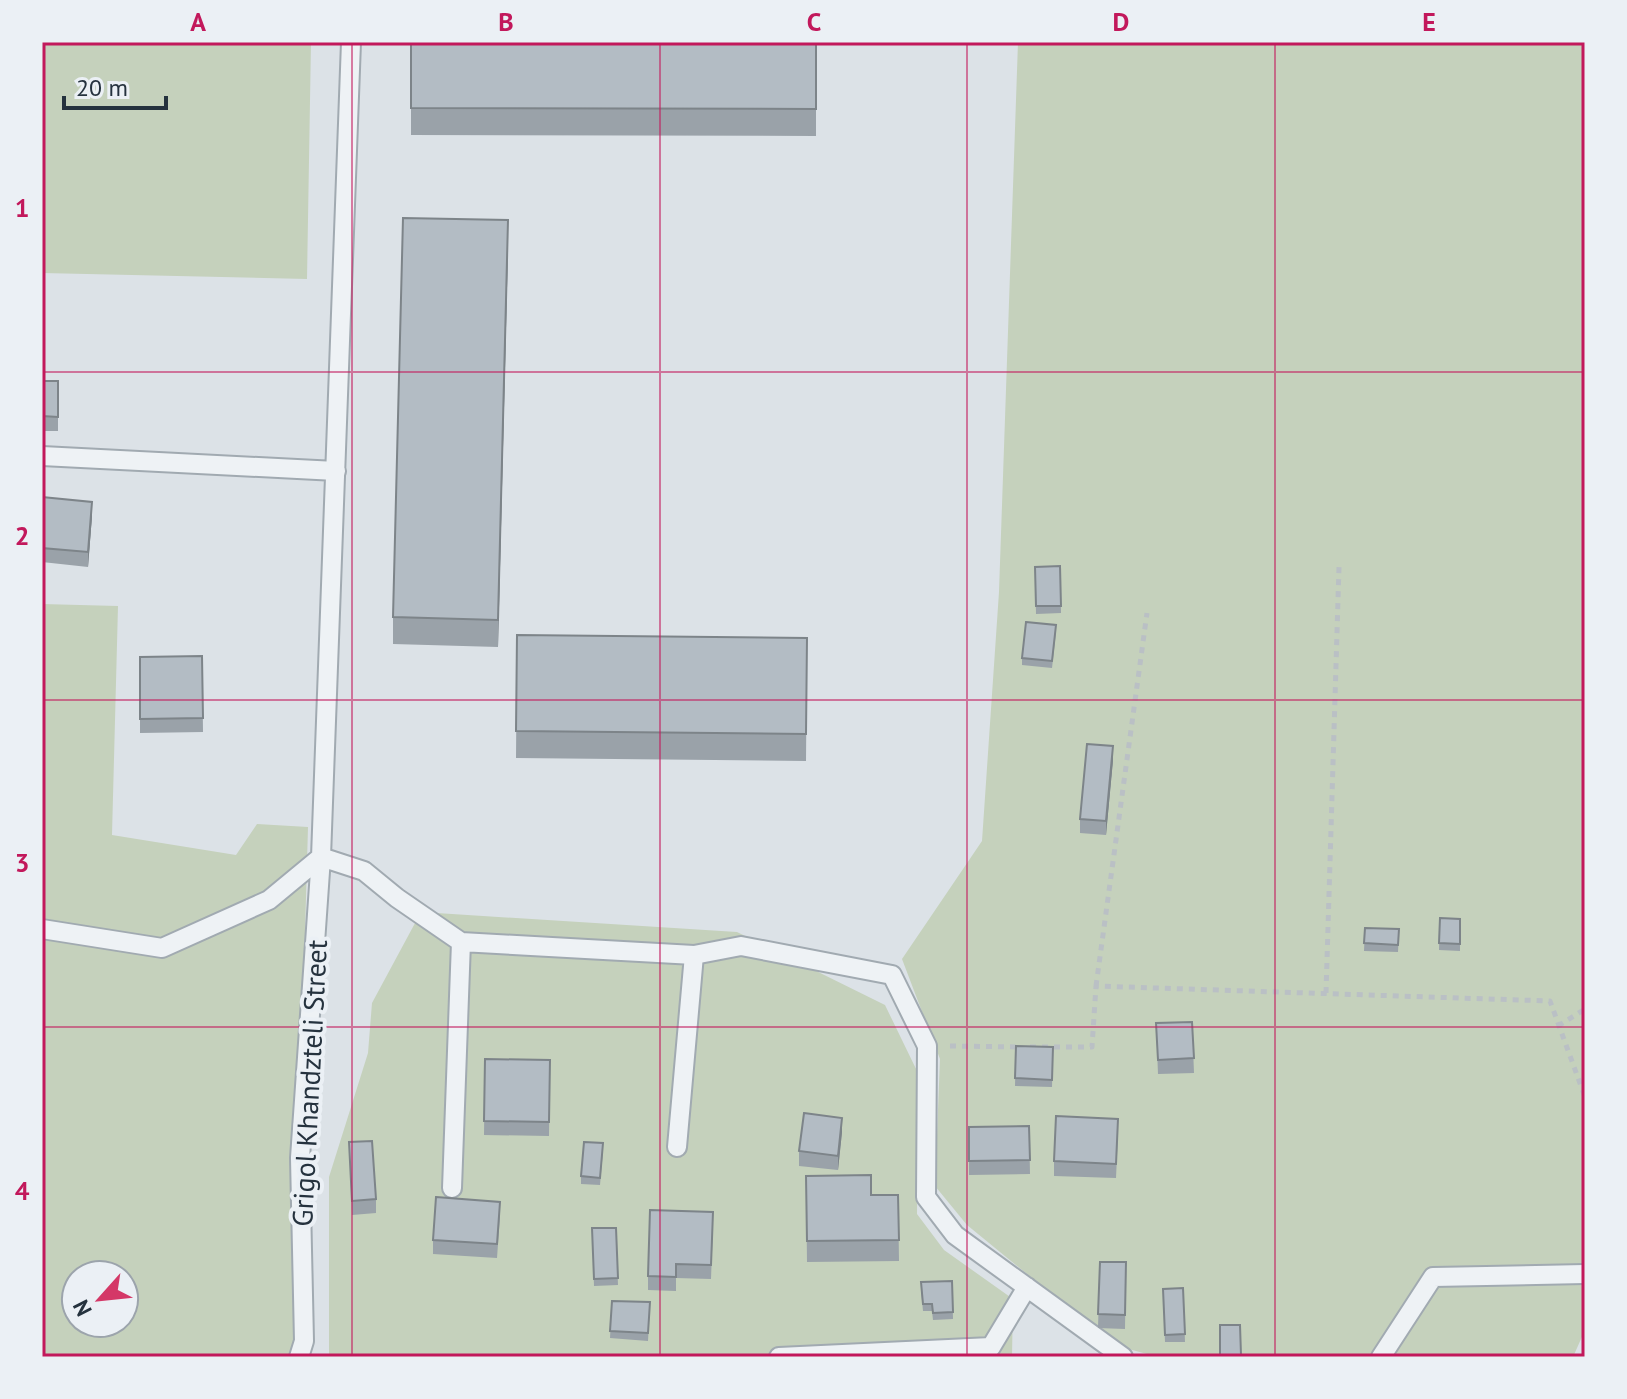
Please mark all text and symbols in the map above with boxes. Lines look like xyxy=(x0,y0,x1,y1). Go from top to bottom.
text: A xyxy=(190,5,206,38)
text: B xyxy=(498,5,514,38)
text: C xyxy=(807,5,821,38)
text: D xyxy=(1113,5,1129,38)
text: E xyxy=(1422,5,1436,38)
scale bar xyxy=(64,60,166,110)
text: 20 m xyxy=(76,72,128,103)
text: 1 xyxy=(15,191,29,224)
text: 2 xyxy=(15,519,29,552)
text: 3 xyxy=(15,846,29,879)
street label: Grigol Khandzteli Street xyxy=(283,938,335,1227)
text: 4 xyxy=(15,1174,30,1207)
north arrow xyxy=(60,1259,140,1339)
text: N xyxy=(66,1295,98,1321)

